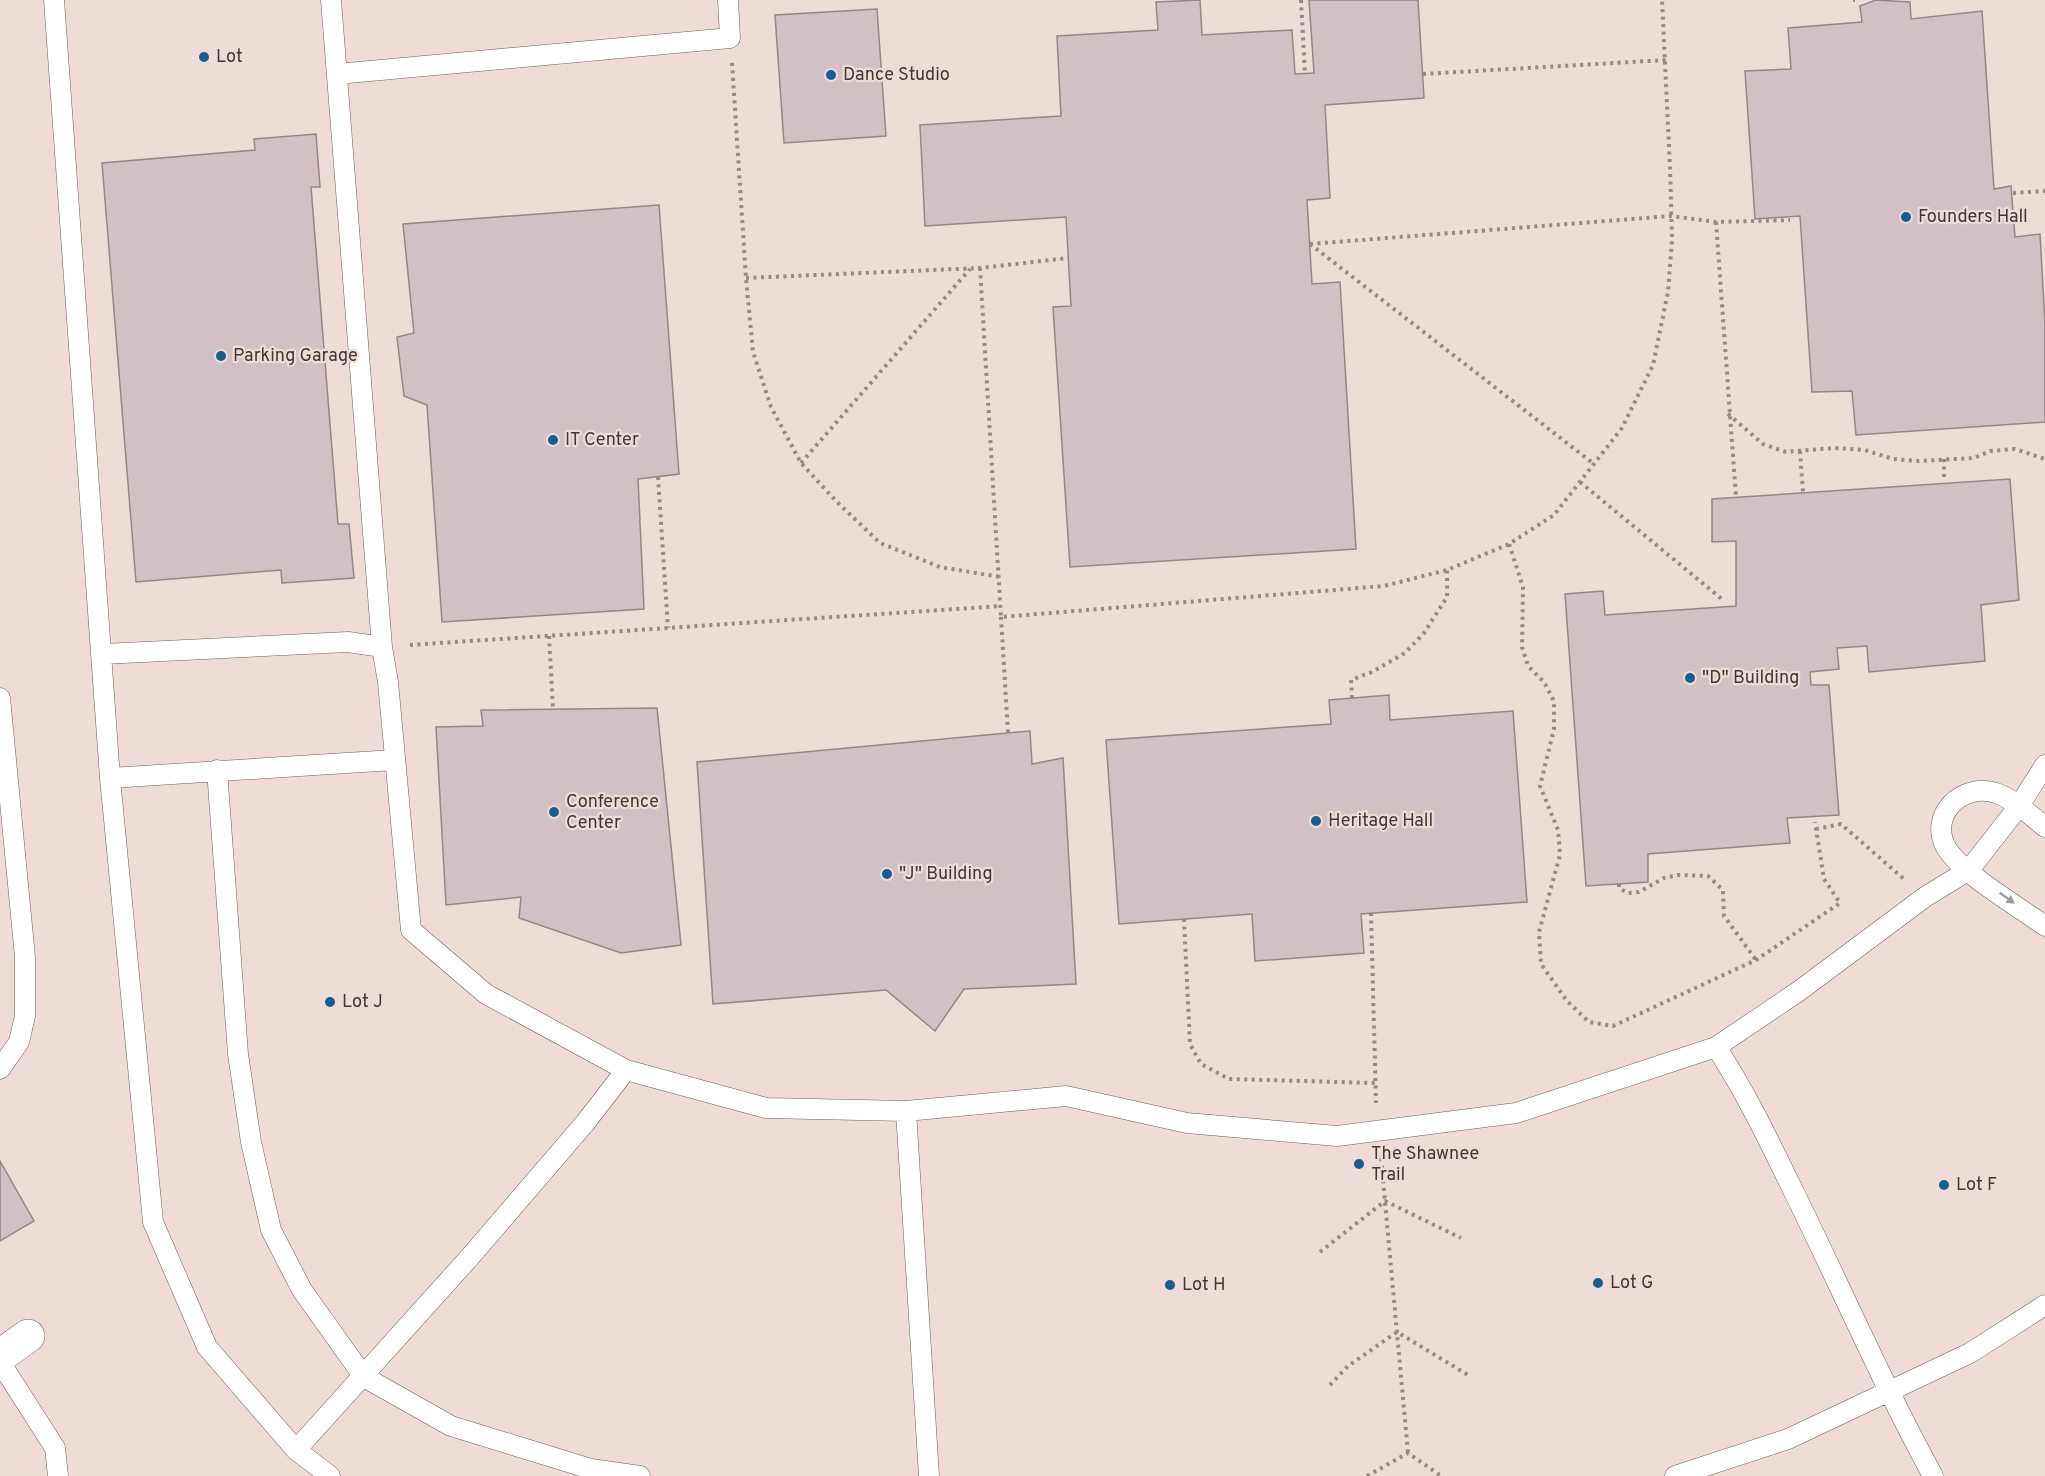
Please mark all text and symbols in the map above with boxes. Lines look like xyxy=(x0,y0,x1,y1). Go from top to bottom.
place label: Lot xyxy=(216,46,243,69)
marker: Lot xyxy=(197,50,211,64)
place label: Dance Studio xyxy=(843,64,950,87)
marker: Dance Studio xyxy=(824,68,838,82)
place label: Founders Hall xyxy=(1918,206,2028,229)
marker: Founders Hall xyxy=(1899,210,1913,224)
place label: Parking Garage xyxy=(233,345,358,368)
marker: Parking Garage xyxy=(214,349,228,363)
place label: IT Center xyxy=(565,429,639,452)
marker: IT Center xyxy=(546,433,560,447)
place label: "D" Building xyxy=(1702,667,1799,690)
marker: "D" Building xyxy=(1683,671,1697,685)
place label: Conference Center xyxy=(566,791,659,835)
marker: Conference Center xyxy=(547,805,561,819)
place label: Heritage Hall xyxy=(1328,810,1433,833)
marker: Heritage Hall xyxy=(1309,814,1323,828)
place label: "J" Building xyxy=(899,863,993,886)
marker: "J" Building xyxy=(880,867,894,881)
one-way arrow xyxy=(1999,892,2014,904)
place label: Lot J xyxy=(342,991,383,1014)
marker: Lot J xyxy=(323,995,337,1009)
place label: The Shawnee Trail xyxy=(1371,1143,1479,1187)
marker: The Shawnee Trail xyxy=(1352,1157,1366,1171)
place label: Lot F xyxy=(1956,1174,1997,1197)
marker: Lot F xyxy=(1937,1178,1951,1192)
place label: Lot G xyxy=(1610,1272,1653,1295)
place label: Lot H xyxy=(1182,1274,1226,1297)
marker: Lot G xyxy=(1591,1276,1605,1290)
marker: Lot H xyxy=(1163,1278,1177,1292)

